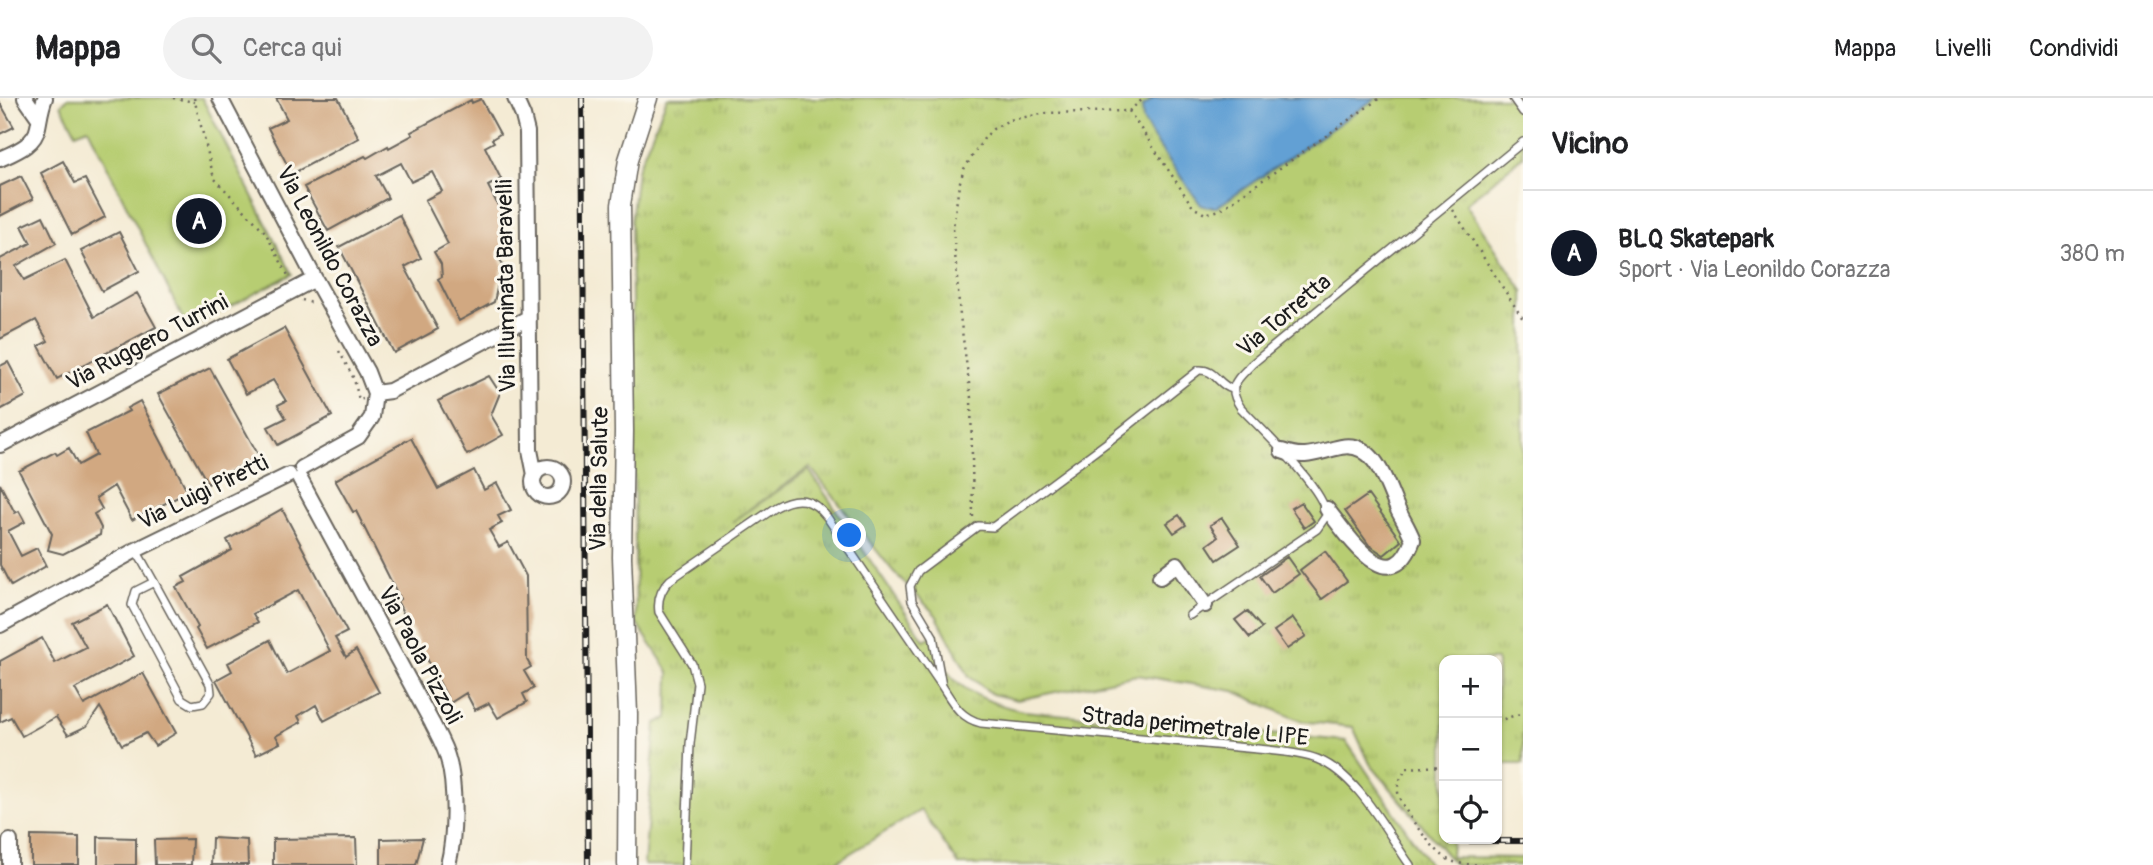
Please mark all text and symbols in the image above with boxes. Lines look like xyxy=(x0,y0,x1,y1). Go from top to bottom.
search box xyxy=(163,17,653,80)
text: Mappa xyxy=(35,28,121,69)
icon: search xyxy=(187,29,225,67)
text: Cerca qui xyxy=(243,32,342,64)
text: Mappa xyxy=(1834,34,1896,63)
text: Livelli xyxy=(1934,34,1991,63)
text: Condividi xyxy=(2029,34,2118,63)
text: Vicino xyxy=(1551,125,1628,162)
street label: Via Leonildo Corazza xyxy=(270,161,390,351)
street label: Via Illuminata Baravelli xyxy=(490,179,522,393)
pin: A xyxy=(176,195,222,247)
text: BLQ Skatepark xyxy=(1618,223,1774,255)
text: A xyxy=(1567,239,1581,268)
text: 380 m xyxy=(2059,239,2125,268)
text: Sport · Via Leonildo Corazza xyxy=(1618,255,1890,284)
street label: Via Torretta xyxy=(1231,267,1337,363)
street label: Via Ruggero Turrini xyxy=(61,287,233,397)
street label: Via della Salute xyxy=(583,406,615,552)
street label: Via Luigi Piretti xyxy=(133,448,273,536)
your location xyxy=(832,518,866,552)
street label: Via Paola Pizzoli xyxy=(371,581,469,729)
map controls xyxy=(1439,655,1502,844)
button: + xyxy=(1439,655,1502,718)
street label: Strada perimetrale LIPE xyxy=(1080,700,1310,752)
button: − xyxy=(1439,718,1502,781)
button: locate xyxy=(1439,781,1502,844)

